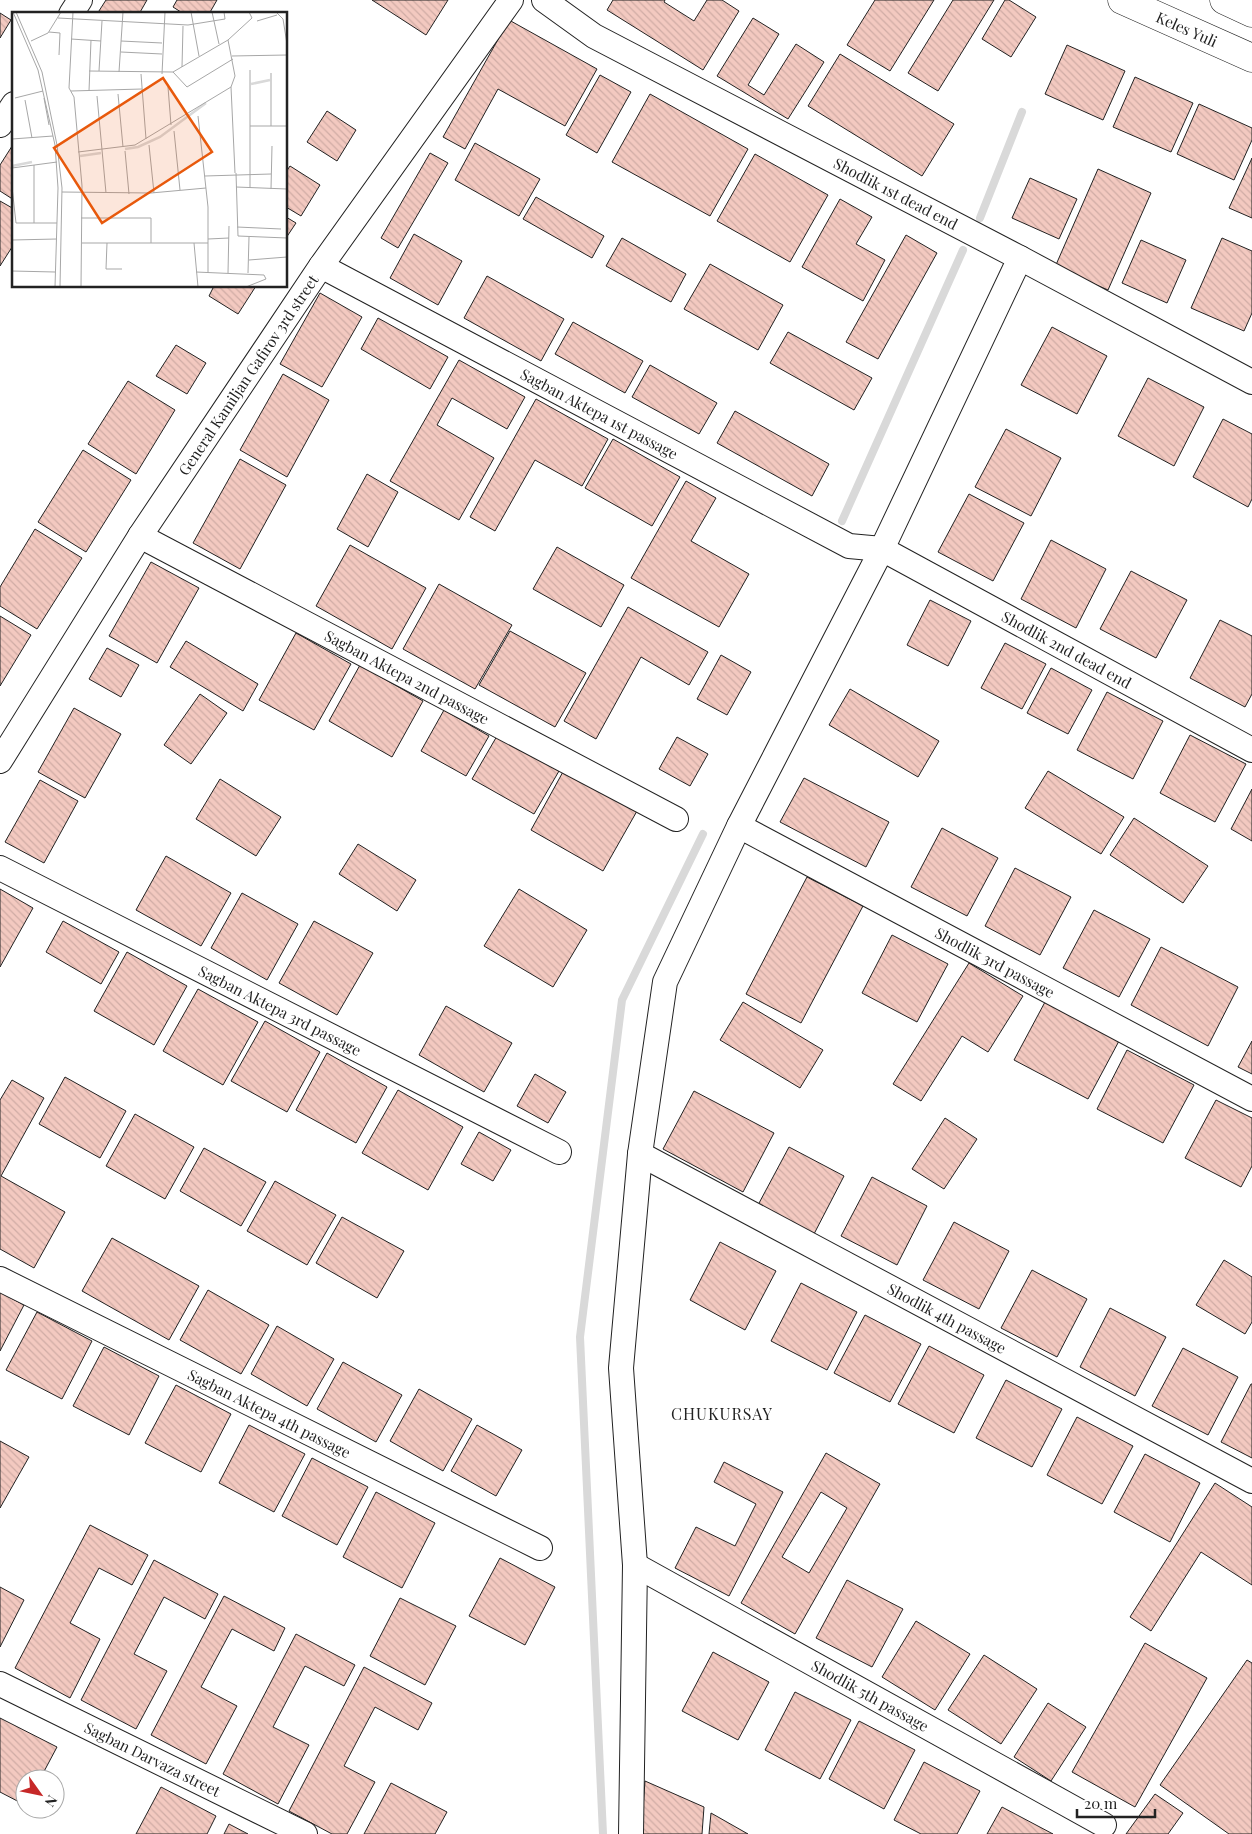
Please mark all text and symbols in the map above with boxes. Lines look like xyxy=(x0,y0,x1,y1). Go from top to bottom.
street label: Keles Yuli xyxy=(1153,7,1221,52)
inset map xyxy=(12,12,288,288)
street label: Shodlik 1st dead end xyxy=(830,153,962,234)
street label: General Kamiljan Gafirov 3rd street xyxy=(174,270,323,479)
street label: Sagban Aktepa 1st passage xyxy=(517,364,682,464)
street label: Shodlik 2nd dead end xyxy=(998,606,1135,693)
street label: Sagban Aktepa 2nd passage xyxy=(321,625,493,729)
street label: Shodlik 3rd passage xyxy=(932,922,1058,1002)
street label: Sagban Aktepa 3rd passage xyxy=(195,961,365,1060)
street label: Shodlik 4th passage xyxy=(884,1278,1010,1358)
street label: Sagban Aktepa 4th passage xyxy=(185,1364,354,1462)
district label: CHUKURSAY xyxy=(671,1403,773,1424)
street label: Shodlik 5th passage xyxy=(808,1655,932,1736)
street label: Sagban Darvaza street xyxy=(81,1717,224,1801)
north arrow xyxy=(15,1769,65,1819)
scale bar xyxy=(1077,1786,1154,1818)
text: N xyxy=(41,1792,62,1811)
text: 20 m xyxy=(1084,1793,1118,1813)

